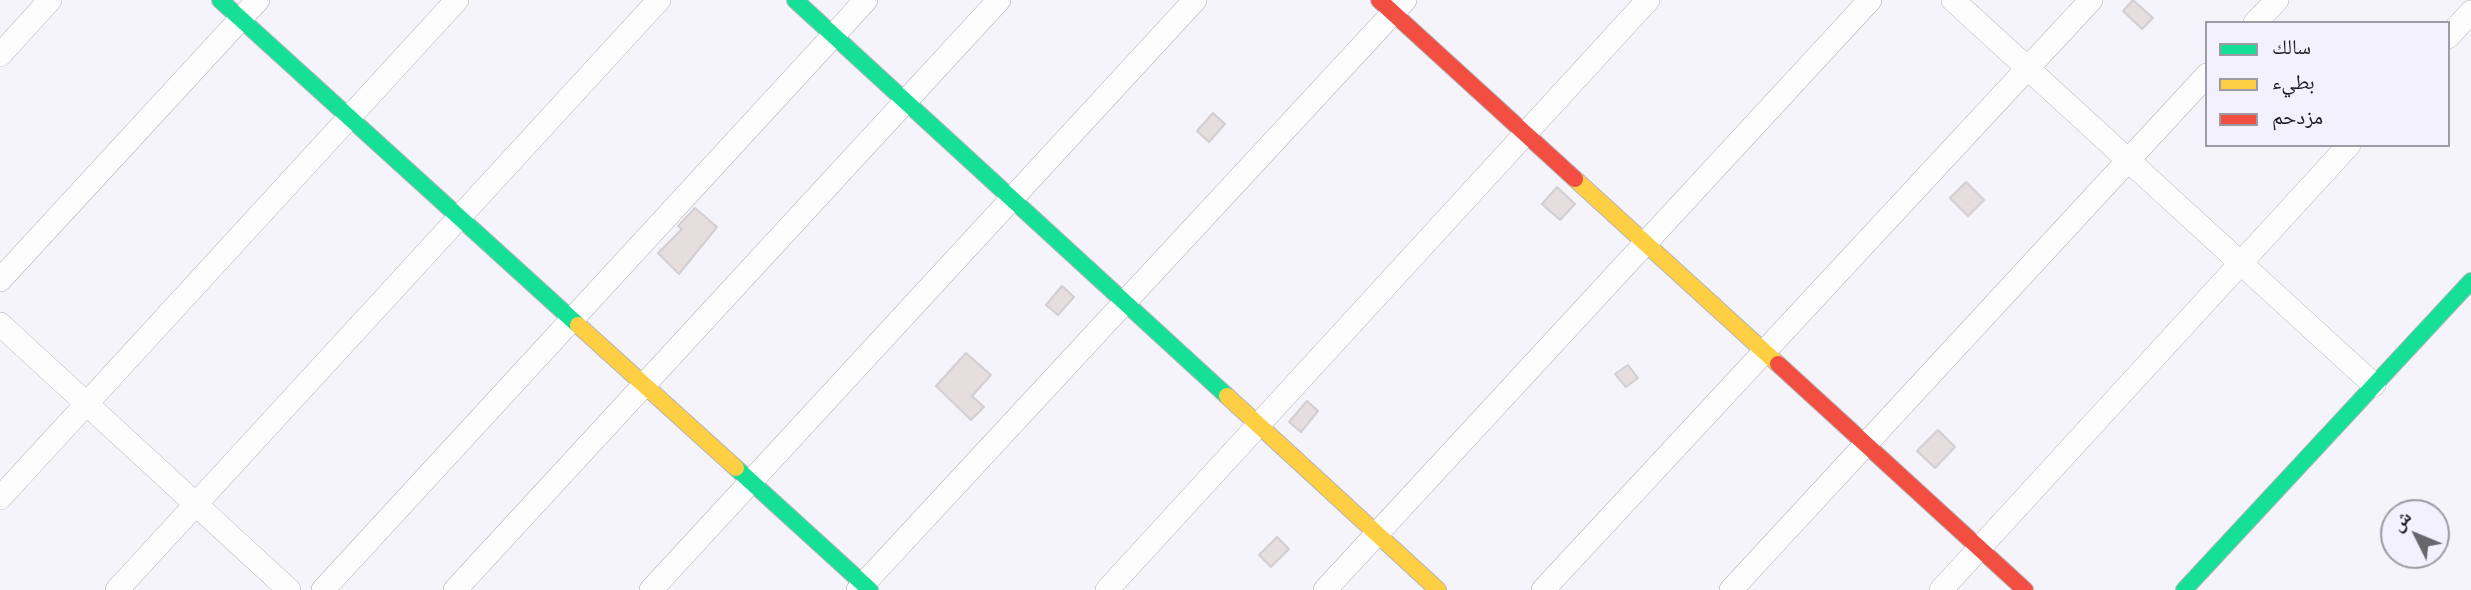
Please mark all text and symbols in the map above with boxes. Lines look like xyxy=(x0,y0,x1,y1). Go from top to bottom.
legend xyxy=(2205,21,2450,147)
text: سالك xyxy=(2272,34,2311,60)
text: بطيء xyxy=(2272,69,2315,95)
text: مزدحم xyxy=(2272,104,2323,130)
north arrow xyxy=(2380,499,2450,569)
text: ش xyxy=(2385,505,2416,536)

